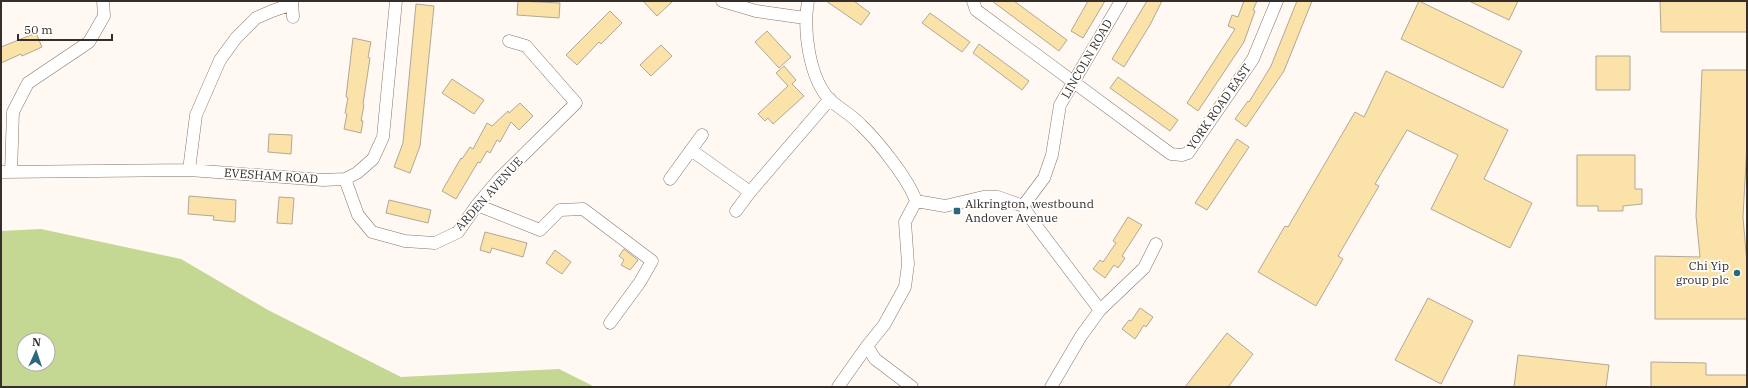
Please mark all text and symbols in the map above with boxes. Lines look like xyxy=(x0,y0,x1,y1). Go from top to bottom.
scale bar xyxy=(18,16,112,42)
street label: LINCOLN ROAD xyxy=(1058,16,1115,101)
text: 50 m xyxy=(24,22,53,37)
street label: YORK ROAD EAST xyxy=(1183,61,1254,153)
street label: ARDEN AVENUE xyxy=(452,154,526,234)
street label: EVESHAM ROAD xyxy=(224,165,319,186)
place label: Alkrington, westbound Andover Avenue xyxy=(965,196,1094,225)
marker: Alkrington, westbound Andover Avenue xyxy=(952,206,962,216)
place label: Chi Yip group plc xyxy=(1676,258,1729,287)
marker: Chi Yip group plc xyxy=(1732,268,1742,278)
north arrow xyxy=(16,332,56,372)
text: N xyxy=(32,335,42,349)

